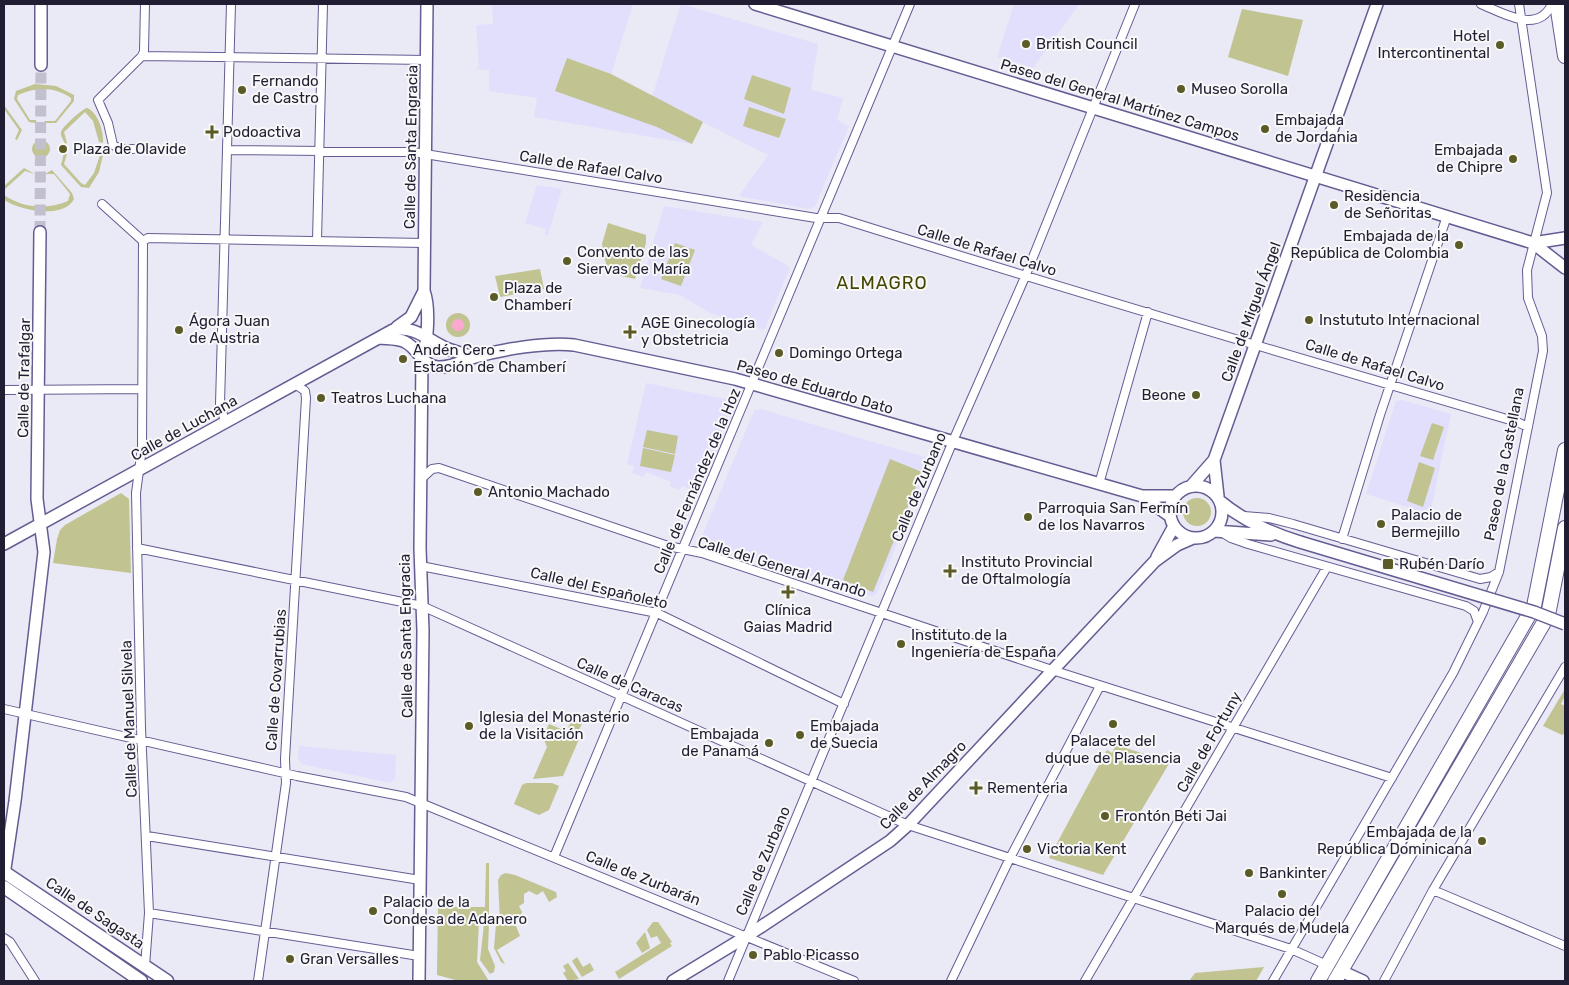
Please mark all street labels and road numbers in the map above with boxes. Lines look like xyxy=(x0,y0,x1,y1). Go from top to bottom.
street label: Paseo del General Martínez Campos xyxy=(998,55,1242,145)
street label: Calle de Santa Engracia xyxy=(401,65,421,229)
street label: Calle de Rafael Calvo xyxy=(518,147,664,187)
street label: Calle de Rafael Calvo xyxy=(915,220,1059,280)
street label: Calle de Miguel Ángel xyxy=(1217,240,1285,384)
street label: Calle de Trafalgar xyxy=(14,318,34,438)
street label: Calle de Rafael Calvo xyxy=(1303,335,1447,395)
street label: Paseo de Eduardo Dato xyxy=(735,356,895,418)
street label: Calle de Fernández de la Hoz xyxy=(650,385,744,577)
street label: Paseo de la Castellana xyxy=(1480,386,1528,542)
street label: Calle de Luchana xyxy=(128,391,240,465)
street label: Calle de Zurbano xyxy=(888,430,950,544)
street label: Calle del General Arrando xyxy=(695,533,869,601)
street label: Calle de Santa Engracia xyxy=(396,554,416,718)
street label: Calle del Españoleto xyxy=(529,563,669,613)
street label: Calle de Covarrubias xyxy=(262,608,290,752)
street label: Calle de Manuel Silvela xyxy=(117,640,141,798)
street label: Calle de Caracas xyxy=(574,653,686,717)
street label: Calle de Fortuny xyxy=(1173,688,1245,796)
street label: Calle de Almagro xyxy=(876,737,970,833)
street label: Calle de Zurbano xyxy=(732,804,794,918)
street label: Calle de Zurbarán xyxy=(583,847,703,909)
street label: Calle de Sagasta xyxy=(42,873,148,953)

